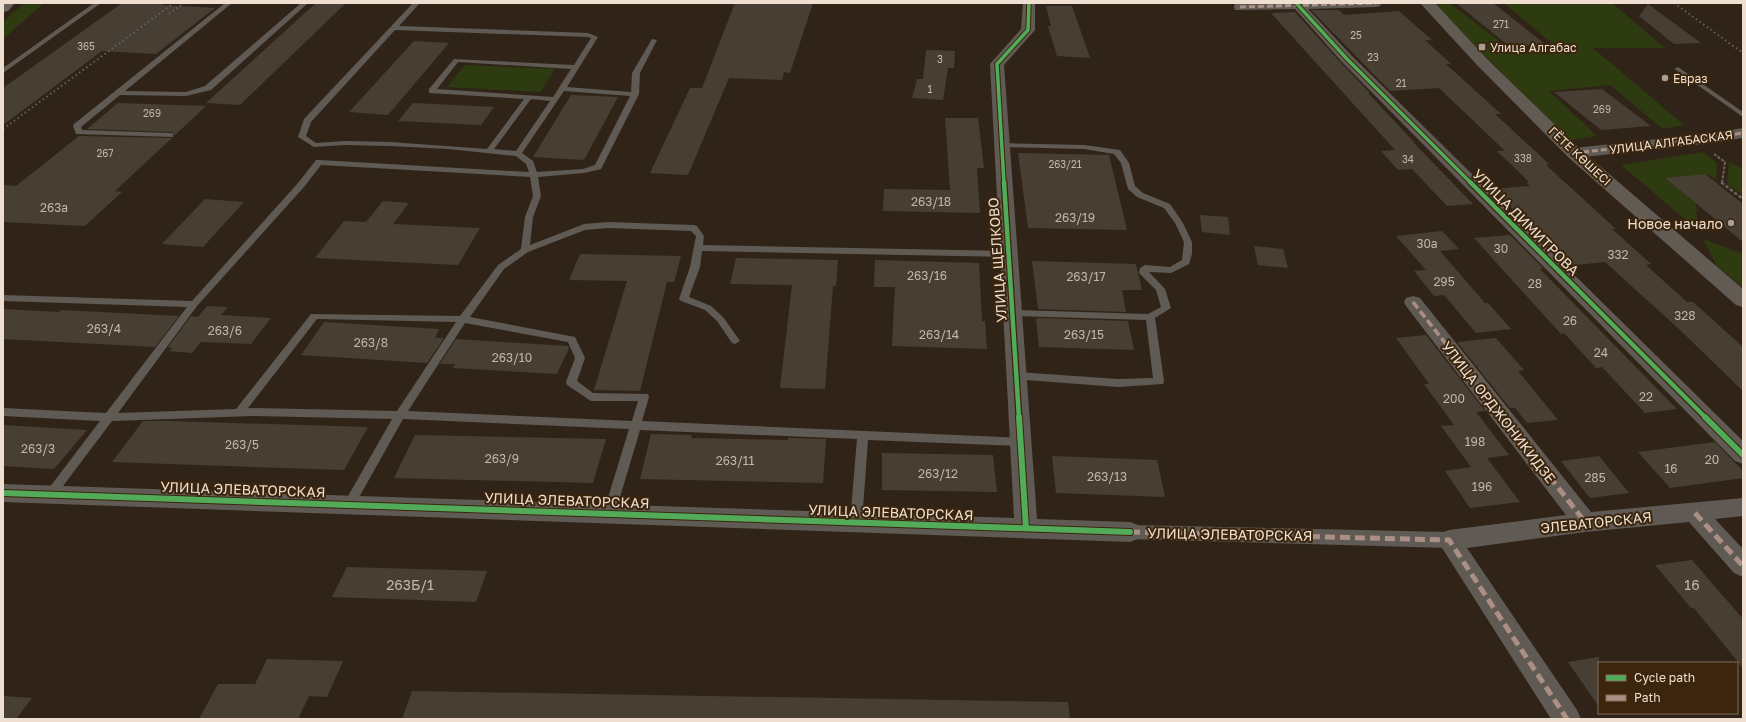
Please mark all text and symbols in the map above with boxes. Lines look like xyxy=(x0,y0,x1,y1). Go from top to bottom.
house number: 271 xyxy=(1493,18,1509,30)
house number: 25 xyxy=(1350,29,1362,41)
house number: 365 xyxy=(77,40,95,52)
place label: Улица Алгабас xyxy=(1490,40,1577,55)
marker: Улица Алгабас xyxy=(1477,42,1487,52)
house number: 23 xyxy=(1367,51,1379,63)
house number: 3 xyxy=(937,53,943,65)
place label: Евраз xyxy=(1673,71,1708,86)
marker: Евраз xyxy=(1660,73,1670,83)
house number: 21 xyxy=(1396,77,1406,89)
house number: 1 xyxy=(928,83,933,95)
house number: 269 xyxy=(1593,103,1611,115)
house number: 269 xyxy=(143,107,161,119)
street label: ГЁТЕ КӨШЕСІ xyxy=(1546,123,1614,189)
street label: УЛИЦА АЛГАБАСКАЯ xyxy=(1608,127,1734,157)
house number: 267 xyxy=(96,147,114,159)
house number: 338 xyxy=(1514,152,1532,164)
house number: 34 xyxy=(1402,153,1414,165)
house number: 263/21 xyxy=(1048,158,1082,170)
street label: УЛИЦА ДИМИТРОВА xyxy=(1469,165,1583,279)
house number: 263/18 xyxy=(911,194,951,209)
street label: УЛИЦА ЩЕЛКОВО xyxy=(984,197,1010,323)
house number: 263а xyxy=(40,200,68,215)
house number: 263/19 xyxy=(1055,210,1095,225)
place label: Новое начало xyxy=(1627,215,1723,232)
marker: Новое начало xyxy=(1726,218,1736,228)
house number: 30а xyxy=(1416,236,1438,251)
house number: 30 xyxy=(1494,241,1508,256)
house number: 332 xyxy=(1607,247,1629,262)
house number: 263/16 xyxy=(907,268,947,283)
house number: 263/17 xyxy=(1066,269,1106,284)
house number: 295 xyxy=(1433,274,1455,289)
house number: 28 xyxy=(1528,276,1542,291)
house number: 328 xyxy=(1674,308,1696,323)
house number: 26 xyxy=(1563,313,1577,328)
house number: 263/4 xyxy=(87,321,121,336)
house number: 263/6 xyxy=(208,323,242,338)
house number: 263/14 xyxy=(919,327,959,342)
house number: 263/15 xyxy=(1064,327,1104,342)
house number: 263/8 xyxy=(354,335,388,350)
street label: УЛИЦА ОРДЖОНИКИДЗЕ xyxy=(1438,338,1560,486)
house number: 24 xyxy=(1594,345,1608,360)
house number: 263/10 xyxy=(492,350,532,365)
house number: 22 xyxy=(1639,389,1653,404)
house number: 200 xyxy=(1443,391,1465,406)
house number: 198 xyxy=(1465,434,1485,449)
house number: 263/5 xyxy=(225,437,259,452)
house number: 263/3 xyxy=(21,441,55,456)
house number: 263/9 xyxy=(485,451,519,466)
house number: 20 xyxy=(1705,452,1719,467)
house number: 263/11 xyxy=(716,453,754,468)
house number: 16 xyxy=(1664,461,1678,476)
house number: 263/12 xyxy=(918,466,958,481)
house number: 263/13 xyxy=(1087,469,1127,484)
house number: 285 xyxy=(1584,470,1606,485)
street label: УЛИЦА ЭЛЕВАТОРСКАЯ xyxy=(160,478,326,500)
house number: 196 xyxy=(1472,479,1492,494)
street label: УЛИЦА ЭЛЕВАТОРСКАЯ xyxy=(484,489,650,511)
street label: УЛИЦА ЭЛЕВАТОРСКАЯ xyxy=(808,501,974,523)
street label: ЭЛЕВАТОРСКАЯ xyxy=(1539,508,1653,536)
street label: УЛИЦА ЭЛЕВАТОРСКАЯ xyxy=(1147,524,1313,544)
house number: 263Б/1 xyxy=(386,576,434,593)
house number: 16 xyxy=(1684,576,1700,593)
legend xyxy=(1598,662,1738,714)
text: Cycle path xyxy=(1634,670,1695,685)
text: Path xyxy=(1634,690,1661,705)

